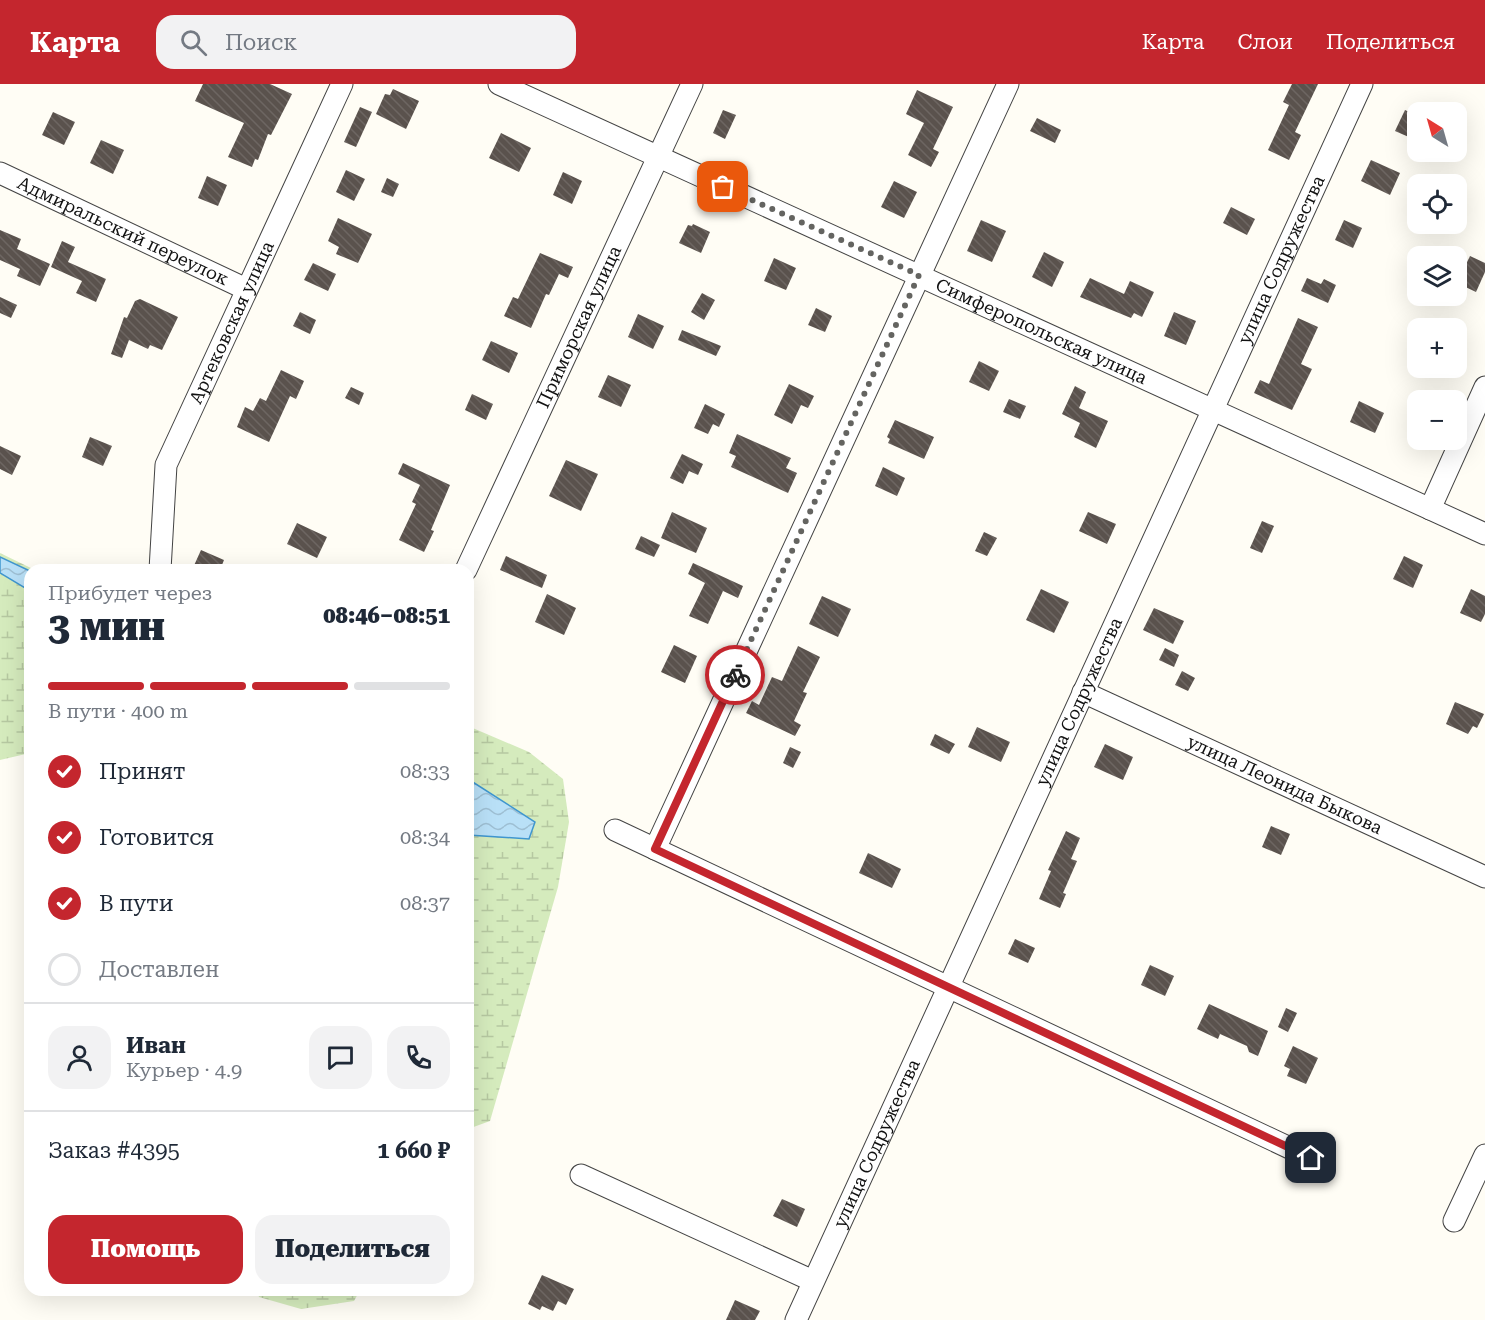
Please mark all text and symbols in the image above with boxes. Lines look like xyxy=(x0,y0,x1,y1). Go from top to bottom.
search box xyxy=(156,15,576,69)
text: Карта xyxy=(30,26,120,59)
icon: search xyxy=(177,26,210,59)
text: Поиск xyxy=(225,30,297,55)
text: Карта xyxy=(1142,30,1205,54)
text: Слои xyxy=(1238,30,1293,54)
text: Поделиться xyxy=(1326,30,1455,54)
north arrow xyxy=(1407,102,1467,162)
map controls xyxy=(1407,102,1467,450)
pin xyxy=(697,161,748,212)
icon: bag xyxy=(706,170,739,203)
street label: Адмиральский переулок xyxy=(14,172,232,289)
street label: улица Содружества xyxy=(1233,172,1329,347)
button: locate xyxy=(1407,174,1467,234)
street label: Артековская улица xyxy=(185,238,278,407)
street label: Приморская улица xyxy=(532,242,625,411)
button: layers xyxy=(1407,246,1467,306)
street label: Симферопольская улица xyxy=(932,274,1151,388)
button: + xyxy=(1407,318,1467,378)
button: − xyxy=(1407,390,1467,450)
text: Прибудет через xyxy=(48,581,212,605)
text: 08:46–08:51 xyxy=(323,603,450,628)
text: 3 мин xyxy=(48,604,165,650)
street label: улица Содружества xyxy=(1031,614,1126,789)
courier xyxy=(705,645,765,705)
icon: bike xyxy=(719,659,752,692)
text: В пути · 400 m xyxy=(48,699,188,723)
street label: улица Леонида Быкова xyxy=(1184,730,1386,838)
icon: check xyxy=(48,755,81,788)
text: Принят xyxy=(99,759,186,784)
text: 08:33 xyxy=(400,759,450,783)
icon: check xyxy=(48,821,81,854)
text: Готовится xyxy=(99,825,214,850)
text: 08:34 xyxy=(400,825,450,849)
icon: check xyxy=(48,887,81,920)
text: В пути xyxy=(99,891,174,916)
text: 08:37 xyxy=(400,891,450,915)
text: Доставлен xyxy=(99,957,219,982)
button: person xyxy=(48,1026,111,1089)
button: chat xyxy=(309,1026,372,1089)
button: phone xyxy=(387,1026,450,1089)
text: Иван xyxy=(126,1033,186,1058)
street label: улица Содружества xyxy=(829,1056,924,1231)
text: Курьер · 4.9 xyxy=(126,1058,242,1082)
pin xyxy=(1285,1132,1336,1183)
text: Заказ #4395 xyxy=(48,1138,180,1163)
text: 1 660 ₽ xyxy=(377,1138,450,1163)
icon: home xyxy=(1294,1141,1327,1174)
button: Помощь xyxy=(48,1215,243,1284)
button: Поделиться xyxy=(255,1215,450,1284)

